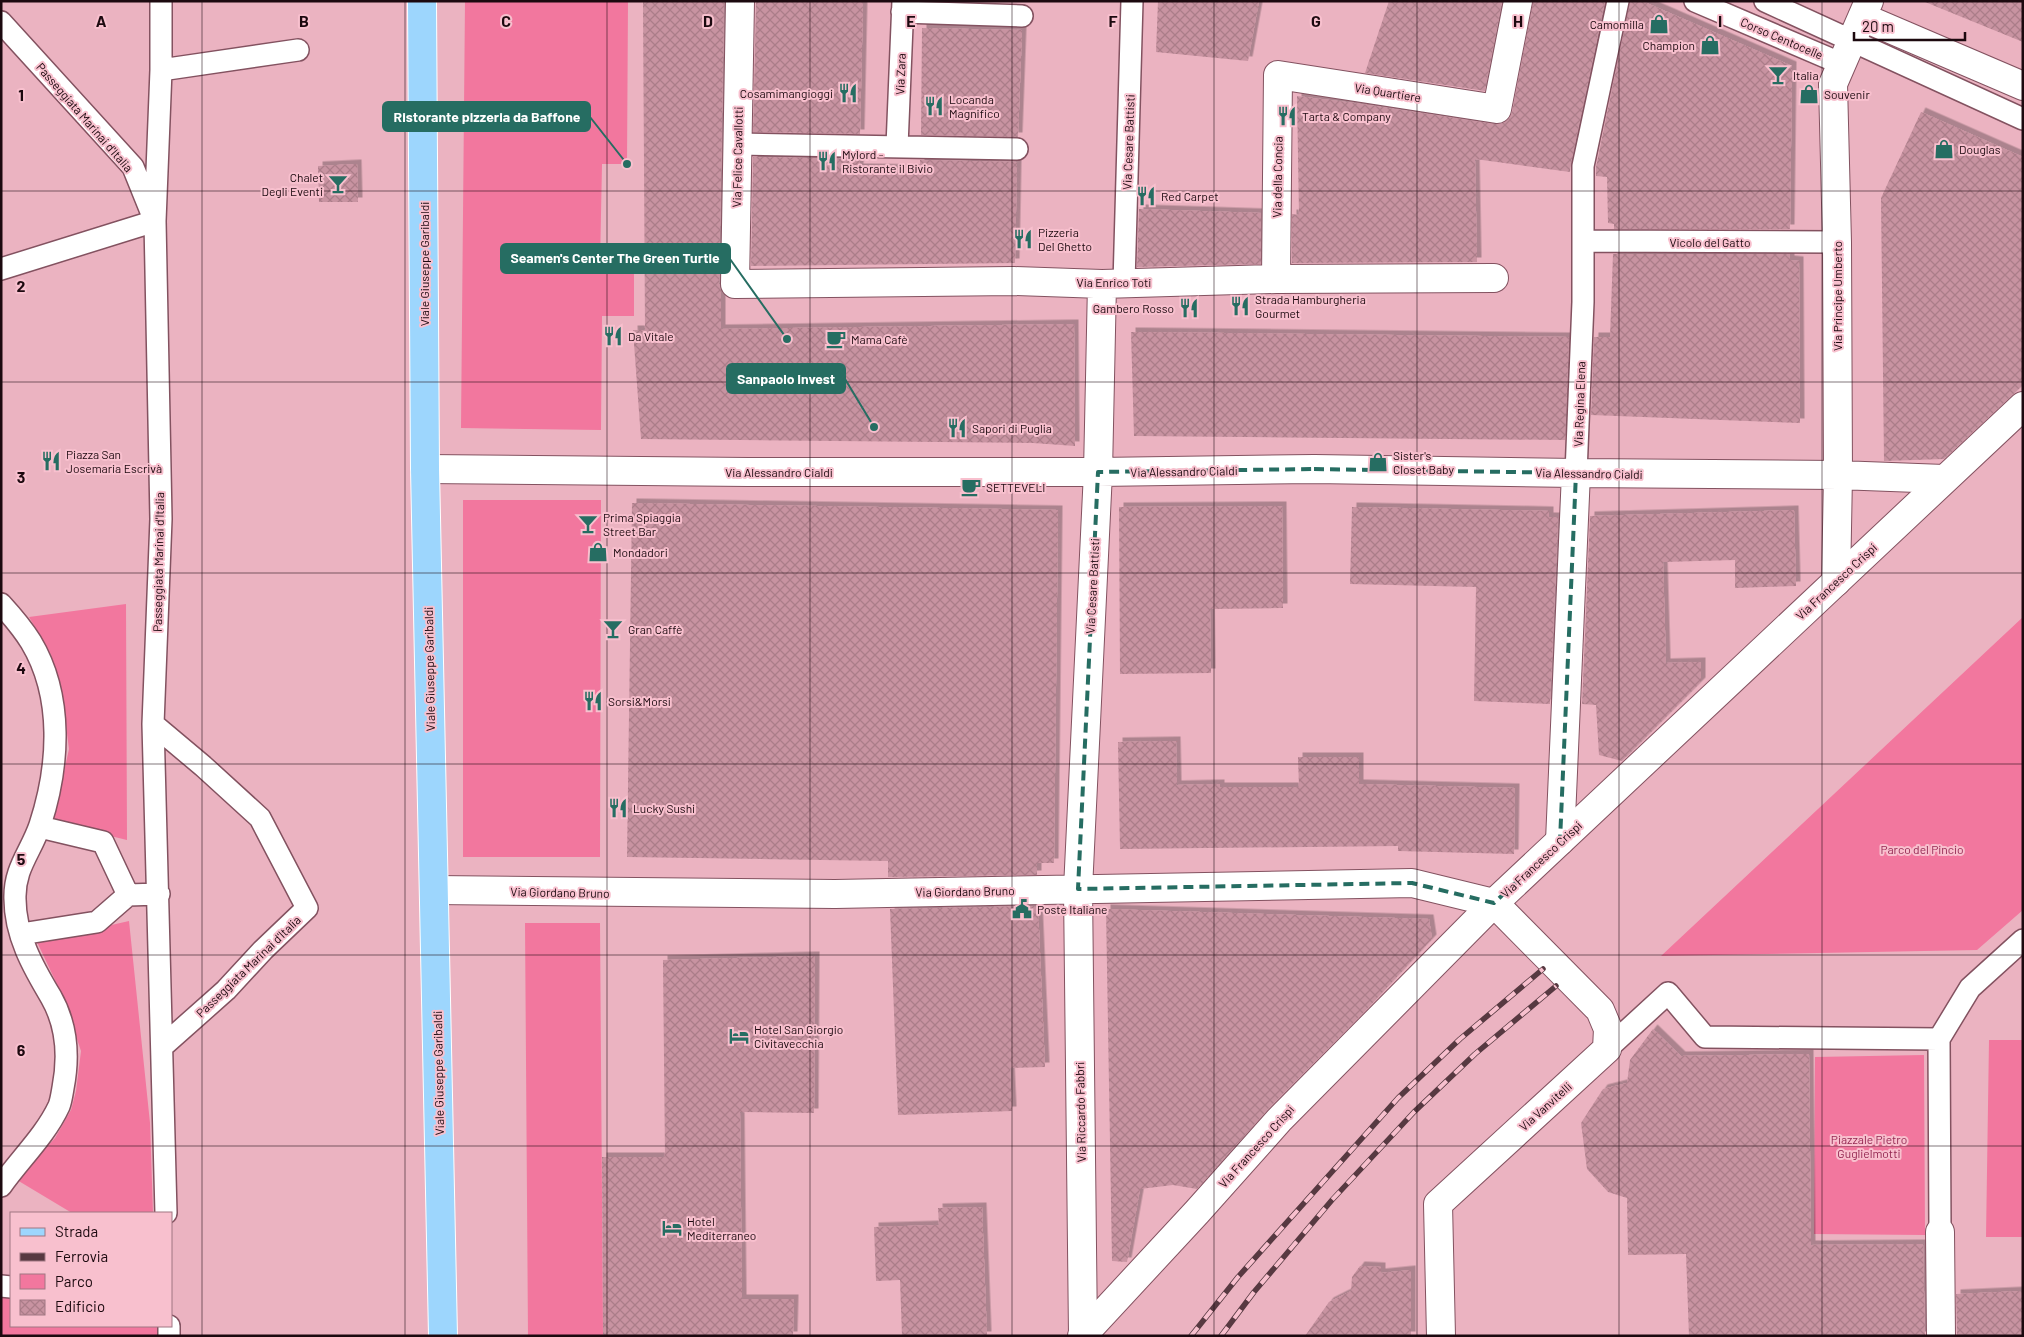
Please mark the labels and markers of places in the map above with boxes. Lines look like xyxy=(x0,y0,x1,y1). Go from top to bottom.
shop icon: Camomilla xyxy=(1648,13,1670,35)
place label: Camomilla xyxy=(1590,17,1644,31)
shop icon: Champion xyxy=(1699,34,1721,56)
place label: Champion xyxy=(1642,38,1695,52)
bar icon: Italia xyxy=(1767,64,1789,86)
place label: Italia xyxy=(1793,68,1819,82)
restaurant icon: Cosamimangioggi xyxy=(837,82,859,104)
shop icon: Souvenir xyxy=(1798,83,1820,105)
place label: Cosamimangioggi xyxy=(740,86,833,100)
place label: Souvenir xyxy=(1824,87,1870,101)
place label: Locanda Magnifico xyxy=(949,92,1000,120)
restaurant icon: Locanda Magnifico xyxy=(923,95,945,117)
callout: Ristorante pizzeria da Baffone xyxy=(383,102,590,131)
restaurant icon: Tarta & Company xyxy=(1276,105,1298,127)
place label: Tarta & Company xyxy=(1302,109,1391,123)
shop icon: Douglas xyxy=(1933,138,1955,160)
place label: Douglas xyxy=(1959,142,2001,156)
place label: Mylord - Ristorante il Bivio xyxy=(842,147,933,175)
restaurant icon: Mylord - Ristorante il Bivio xyxy=(816,150,838,172)
place label: Chalet Degli Eventi xyxy=(261,170,323,198)
bar icon: Chalet Degli Eventi xyxy=(327,173,349,195)
restaurant icon: Red Carpet xyxy=(1135,185,1157,207)
place label: Red Carpet xyxy=(1161,189,1219,203)
place label: Pizzeria Del Ghetto xyxy=(1038,225,1092,253)
restaurant icon: Pizzeria Del Ghetto xyxy=(1012,228,1034,250)
callout: Seamen's Center The Green Turtle xyxy=(501,244,730,273)
place label: Strada Hamburgheria Gourmet xyxy=(1255,292,1366,320)
restaurant icon: Strada Hamburgheria Gourmet xyxy=(1229,295,1251,317)
restaurant icon: Gambero Rosso xyxy=(1178,297,1200,319)
place label: Gambero Rosso xyxy=(1093,301,1174,315)
restaurant icon: Da Vitale xyxy=(602,325,624,347)
cafe icon: Mama Cafè xyxy=(825,328,847,350)
place label: Da Vitale xyxy=(628,329,674,343)
place label: Mama Cafè xyxy=(851,332,908,346)
callout: Sanpaolo Invest xyxy=(727,364,845,393)
restaurant icon: Sapori di Puglia xyxy=(946,417,968,439)
place label: Sapori di Puglia xyxy=(972,421,1052,435)
place label: Piazza San Josemaria Escrivà xyxy=(66,447,162,475)
place label: Sister's Closet Baby xyxy=(1393,448,1454,476)
restaurant icon: Piazza San Josemaria Escrivà xyxy=(40,450,62,472)
shop icon: Sister's Closet Baby xyxy=(1367,451,1389,473)
cafe icon: SETTEVELI xyxy=(960,476,982,498)
place label: SETTEVELI xyxy=(986,480,1045,494)
place label: Prima Spiaggia Street Bar xyxy=(603,510,681,538)
bar icon: Prima Spiaggia Street Bar xyxy=(577,513,599,535)
shop icon: Mondadori xyxy=(587,541,609,563)
place label: Mondadori xyxy=(613,545,668,559)
bar icon: Gran Caffè xyxy=(602,618,624,640)
place label: Gran Caffè xyxy=(628,622,682,636)
restaurant icon: Sorsi&Morsi xyxy=(582,690,604,712)
place label: Sorsi&Morsi xyxy=(608,694,671,708)
restaurant icon: Lucky Sushi xyxy=(607,797,629,819)
place label: Lucky Sushi xyxy=(633,801,695,815)
public building icon: Poste Italiane xyxy=(1011,898,1033,920)
place label: Poste Italiane xyxy=(1037,902,1108,916)
place label: Hotel San Giorgio Civitavecchia xyxy=(754,1022,843,1050)
hotel icon: Hotel San Giorgio Civitavecchia xyxy=(728,1025,750,1047)
place label: Hotel Mediterraneo xyxy=(687,1214,756,1242)
hotel icon: Hotel Mediterraneo xyxy=(661,1217,683,1239)

